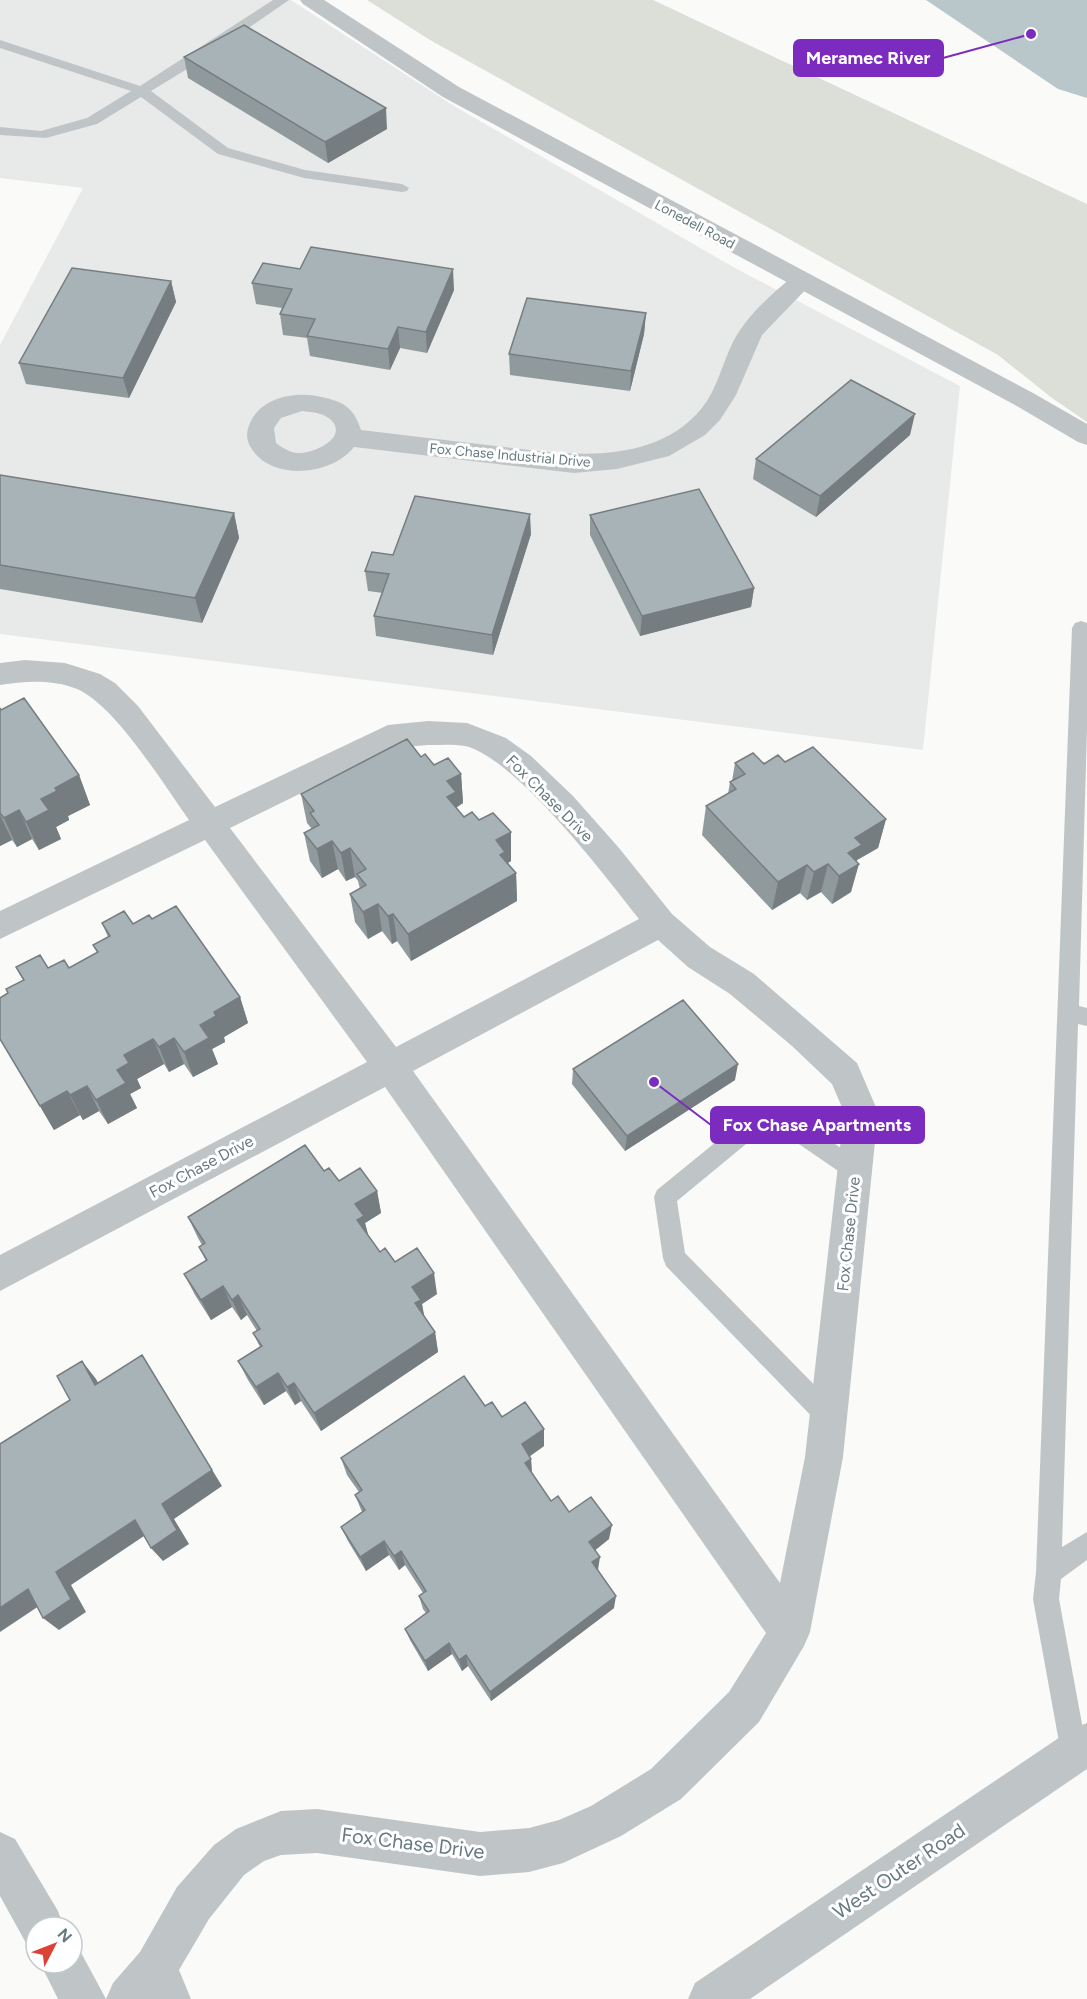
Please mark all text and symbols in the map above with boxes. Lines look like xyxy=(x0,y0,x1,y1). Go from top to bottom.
callout: Meramec River xyxy=(794,40,943,76)
text: Meramec River xyxy=(806,47,930,69)
street label: Lonedell Road xyxy=(652,196,738,253)
street label: Fox Chase Industrial Drive xyxy=(429,440,592,471)
street label: Fox Chase Drive xyxy=(502,751,597,846)
callout: Fox Chase Apartments xyxy=(711,1107,924,1143)
text: Fox Chase Apartments xyxy=(723,1114,912,1136)
street label: Fox Chase Drive xyxy=(146,1131,257,1202)
street label: Fox Chase Drive xyxy=(833,1176,864,1292)
street label: West Outer Road xyxy=(828,1818,970,1924)
street label: Fox Chase Drive xyxy=(340,1822,486,1864)
north arrow xyxy=(24,1915,84,1975)
text: N xyxy=(54,1924,76,1946)

